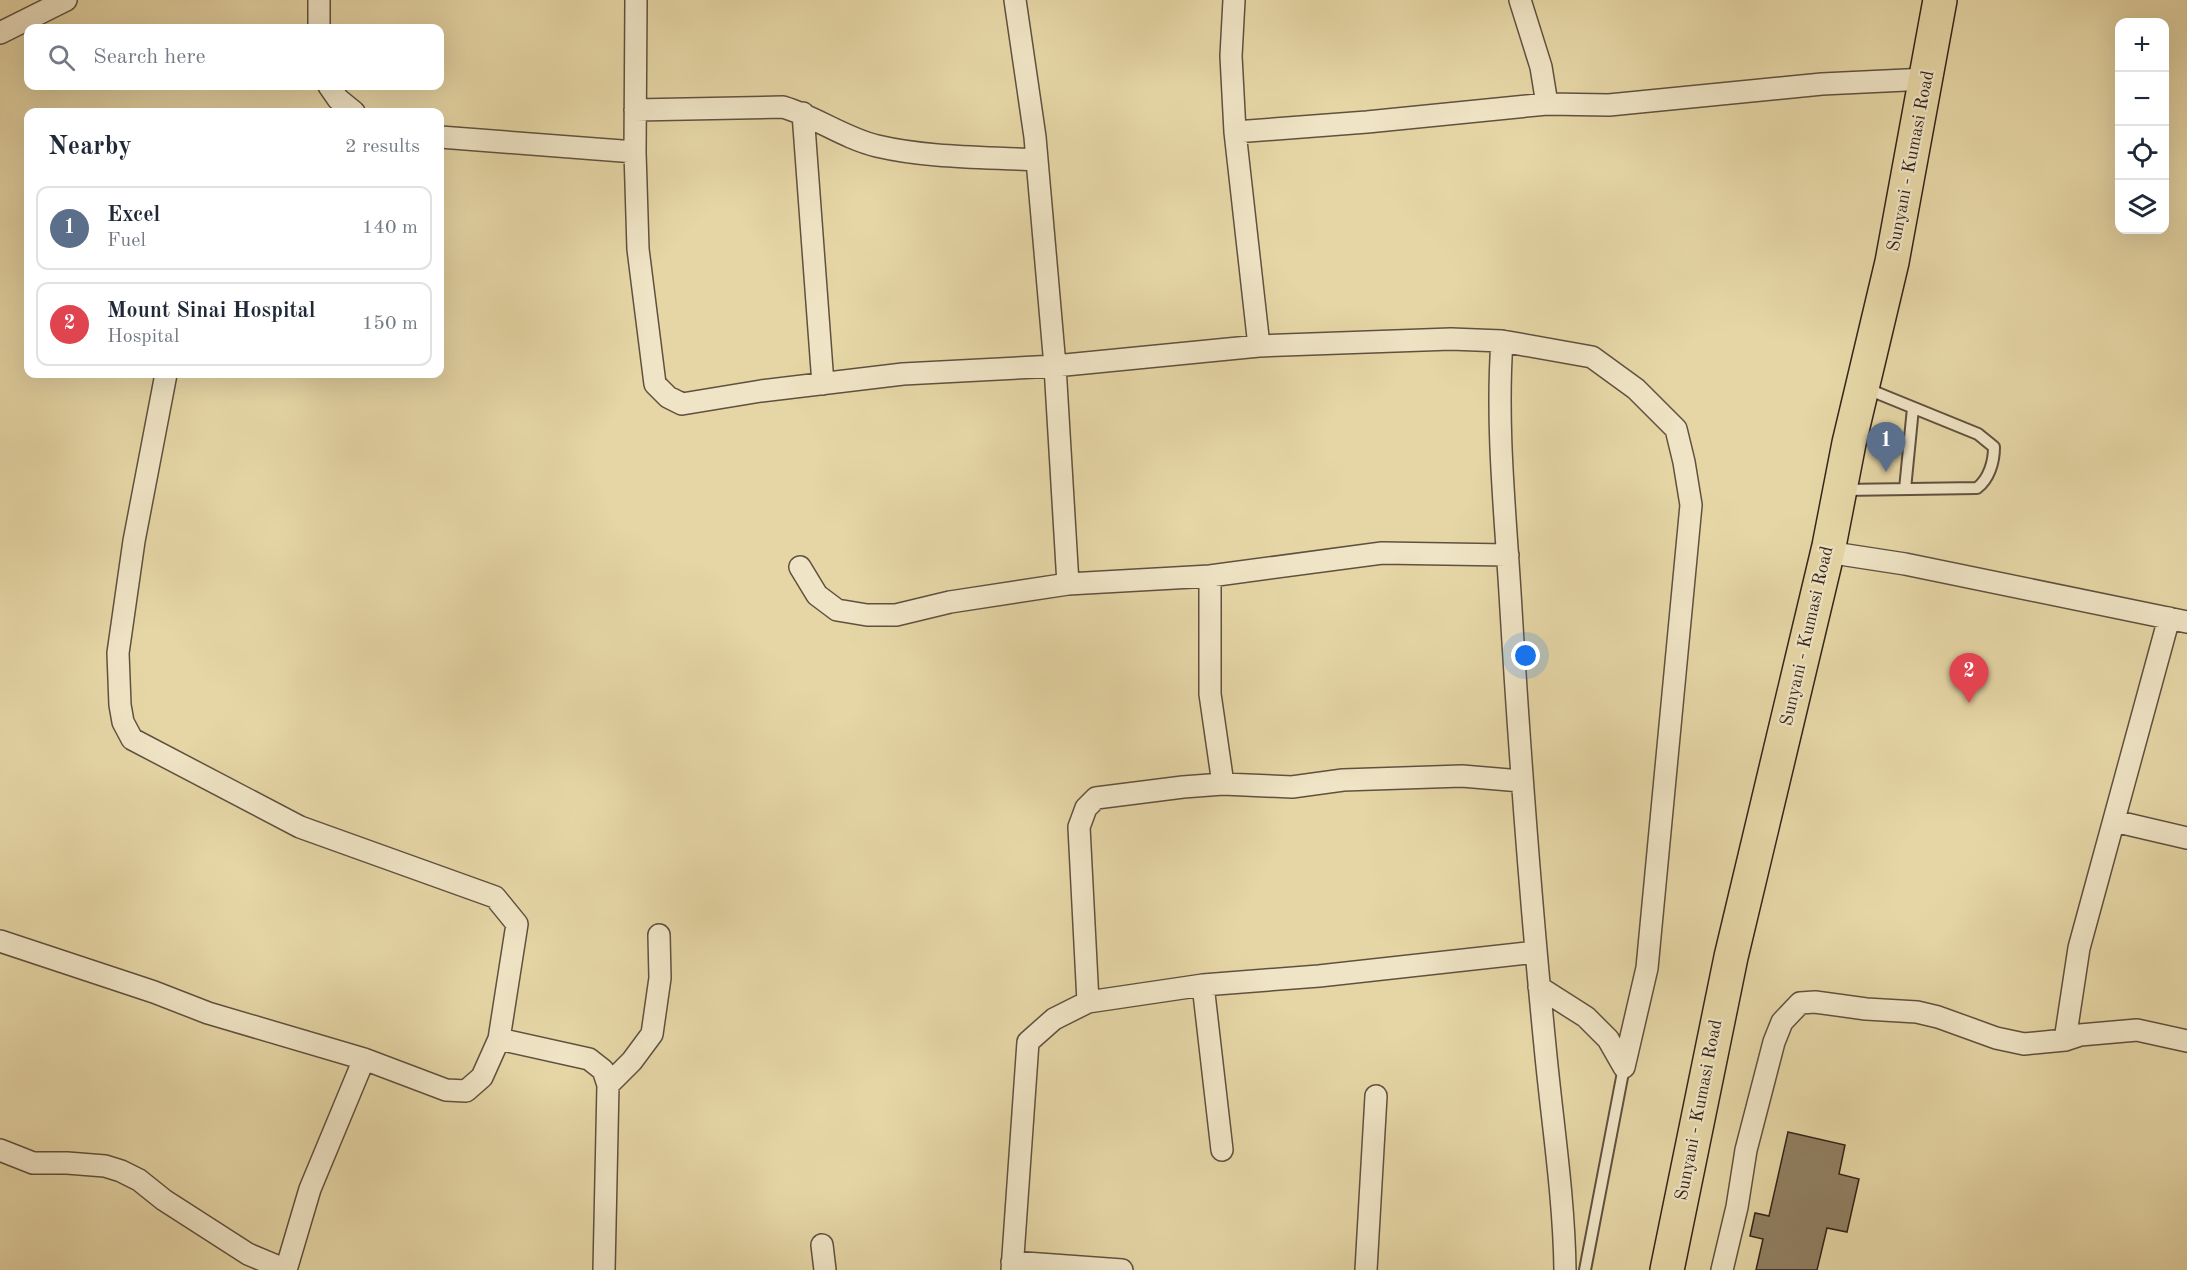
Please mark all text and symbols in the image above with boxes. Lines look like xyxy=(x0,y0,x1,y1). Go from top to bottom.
map controls xyxy=(2115,18,2169,234)
button: + xyxy=(2115,18,2169,72)
search box xyxy=(24,24,444,90)
icon: search xyxy=(45,41,78,74)
text: Search here xyxy=(93,46,206,68)
street label: Sunyani - Kumasi Road xyxy=(1885,69,1937,253)
button: − xyxy=(2115,72,2169,126)
button: locate xyxy=(2115,126,2169,180)
text: Nearby xyxy=(48,134,132,160)
text: 2 results xyxy=(345,137,420,157)
button: layers xyxy=(2115,180,2169,234)
text: Excel xyxy=(107,204,160,226)
text: 1 xyxy=(64,218,75,238)
text: 140 m xyxy=(362,218,418,238)
text: Fuel xyxy=(107,231,146,251)
text: Mount Sinai Hospital xyxy=(107,300,316,322)
text: 2 xyxy=(64,314,75,334)
text: 150 m xyxy=(362,314,418,334)
text: Hospital xyxy=(107,327,179,347)
pin: 1 xyxy=(1866,422,1906,472)
street label: Sunyani - Kumasi Road xyxy=(1778,544,1836,728)
your location xyxy=(1511,641,1540,670)
pin: 2 xyxy=(1950,654,1988,703)
street label: Sunyani - Kumasi Road xyxy=(1673,1018,1725,1202)

